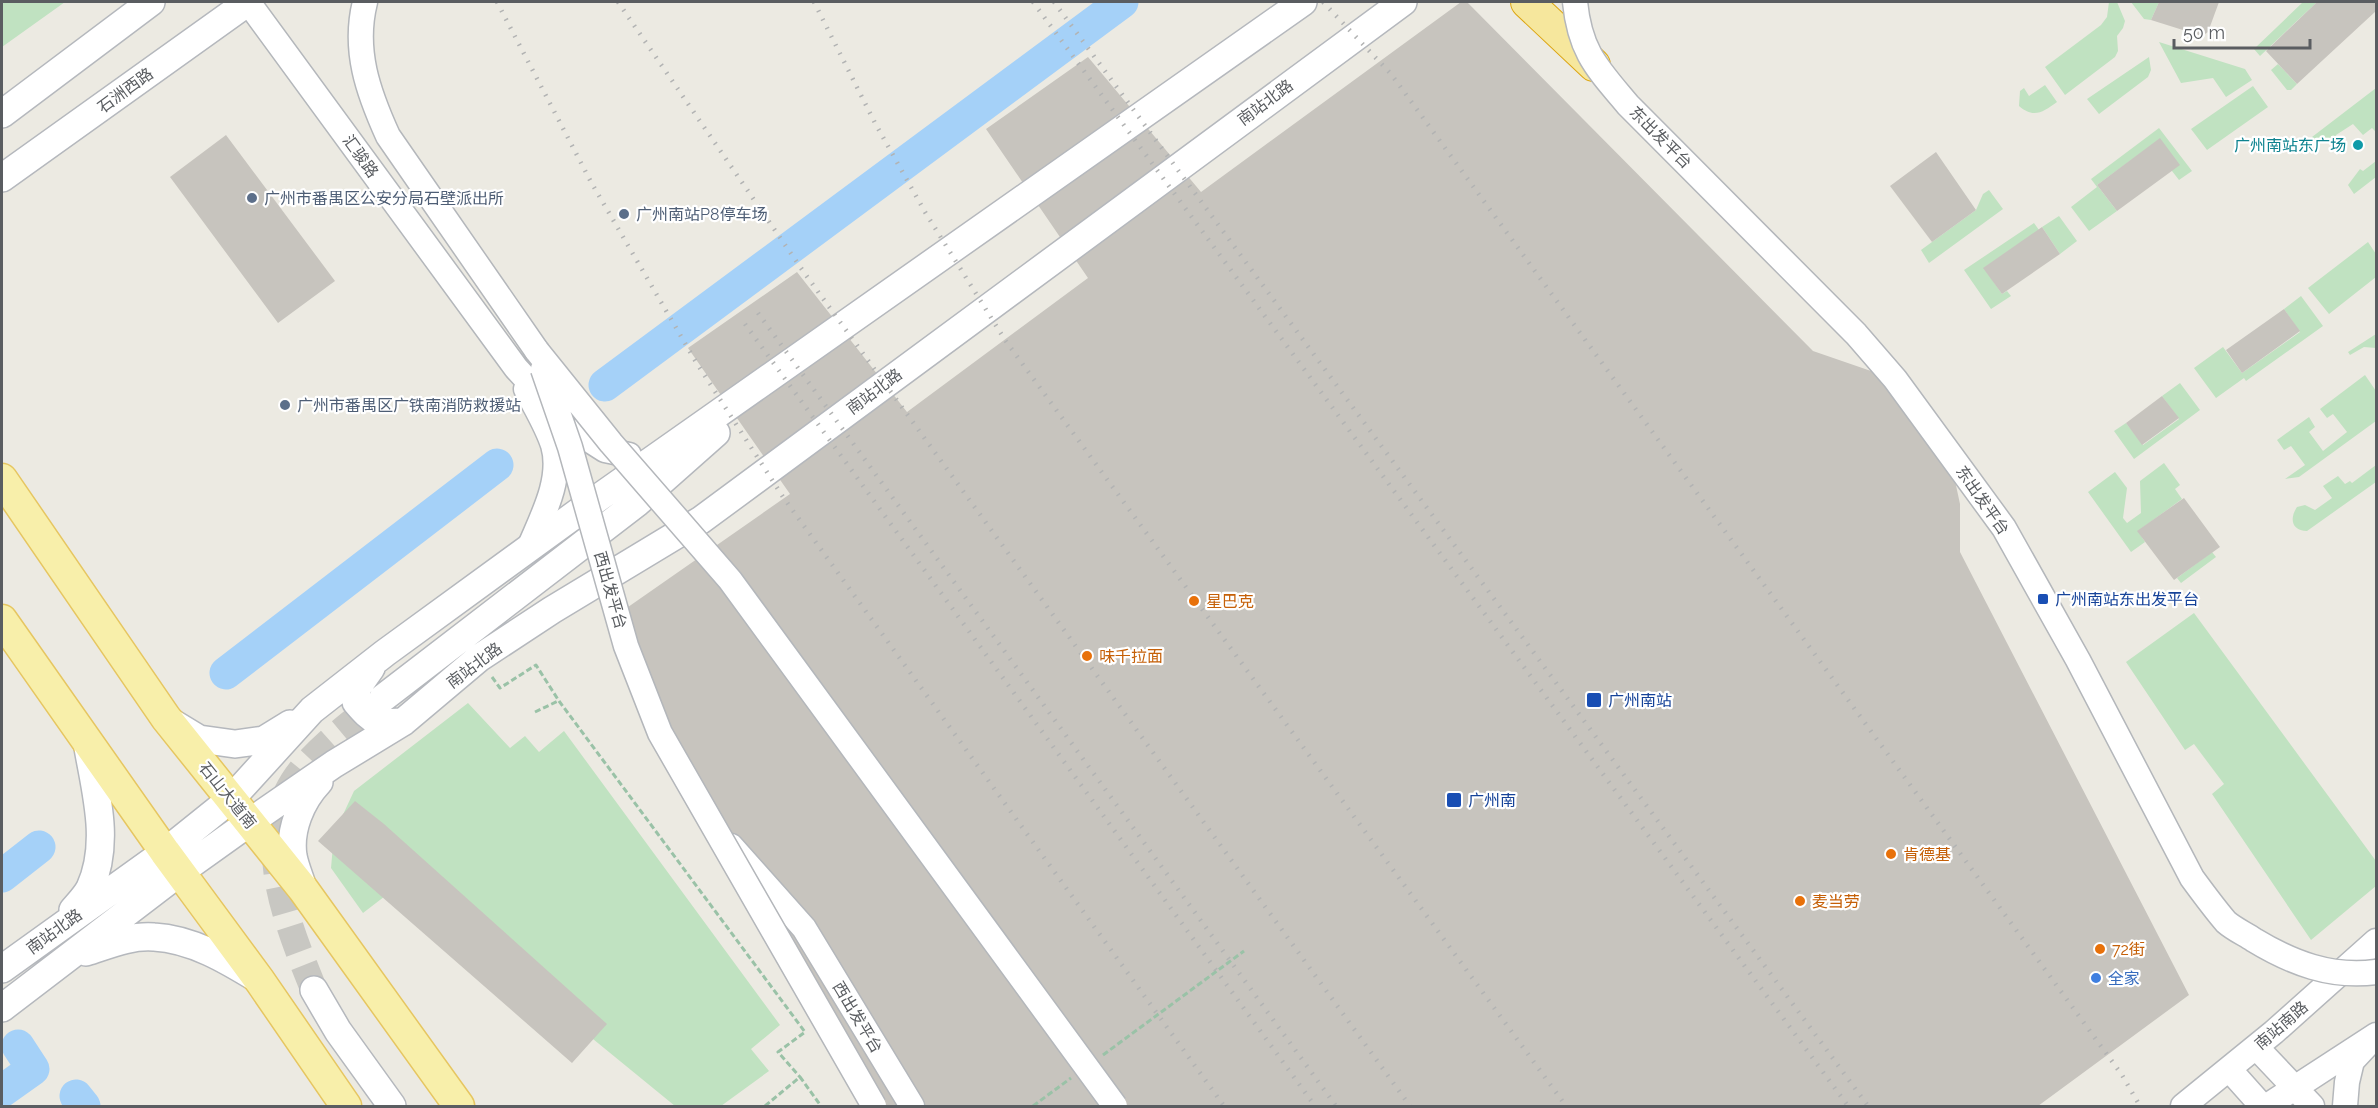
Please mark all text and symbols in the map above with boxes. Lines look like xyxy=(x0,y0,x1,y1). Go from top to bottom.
scale bar xyxy=(2174,12,2310,50)
text: 50 m xyxy=(2183,22,2225,43)
street label: 石洲西路 xyxy=(94,64,157,117)
street label: 南站北路 xyxy=(1234,76,1297,129)
street label: 东出发平台 xyxy=(1626,102,1696,172)
street label: 汇骏路 xyxy=(339,131,382,181)
place label: 广州南站东广场 xyxy=(2234,136,2346,155)
marker: 广州南站东广场 xyxy=(2351,138,2365,152)
place label: 广州市番禺区公安分局石壁派出所 xyxy=(264,189,504,208)
marker: 广州市番禺区公安分局石壁派出所 xyxy=(245,191,259,205)
place label: 广州南站P8停车场 xyxy=(636,205,767,224)
marker: 广州南站P8停车场 xyxy=(617,207,631,221)
street label: 南站北路 xyxy=(843,365,906,418)
place label: 广州市番禺区广铁南消防救援站 xyxy=(297,396,521,415)
marker: 广州市番禺区广铁南消防救援站 xyxy=(278,398,292,412)
street label: 东出发平台 xyxy=(1952,462,2013,539)
street label: 西出发平台 xyxy=(590,549,631,631)
place label: 广州南站东出发平台 xyxy=(2055,590,2199,609)
place label: 星巴克 xyxy=(1206,592,1254,611)
marker: 广州南站东出发平台 xyxy=(2036,592,2050,606)
marker: 星巴克 xyxy=(1187,594,1201,608)
street label: 南站北路 xyxy=(443,639,506,692)
place label: 味千拉面 xyxy=(1099,647,1163,666)
marker: 味千拉面 xyxy=(1080,649,1094,663)
marker: 广州南站 xyxy=(1585,691,1603,709)
place label: 广州南站 xyxy=(1608,691,1672,710)
street label: 石山大道南 xyxy=(195,758,260,832)
marker: 广州南 xyxy=(1445,791,1463,809)
place label: 广州南 xyxy=(1468,791,1516,810)
place label: 肯德基 xyxy=(1903,845,1951,864)
marker: 肯德基 xyxy=(1884,847,1898,861)
place label: 麦当劳 xyxy=(1812,892,1860,911)
marker: 麦当劳 xyxy=(1793,894,1807,908)
street label: 南站北路 xyxy=(23,905,86,958)
place label: 72街 xyxy=(2112,940,2145,959)
marker: 72街 xyxy=(2093,942,2107,956)
place label: 全家 xyxy=(2108,969,2140,988)
marker: 全家 xyxy=(2089,971,2103,985)
street label: 西出发平台 xyxy=(829,978,886,1056)
street label: 南站南路 xyxy=(2251,997,2312,1054)

